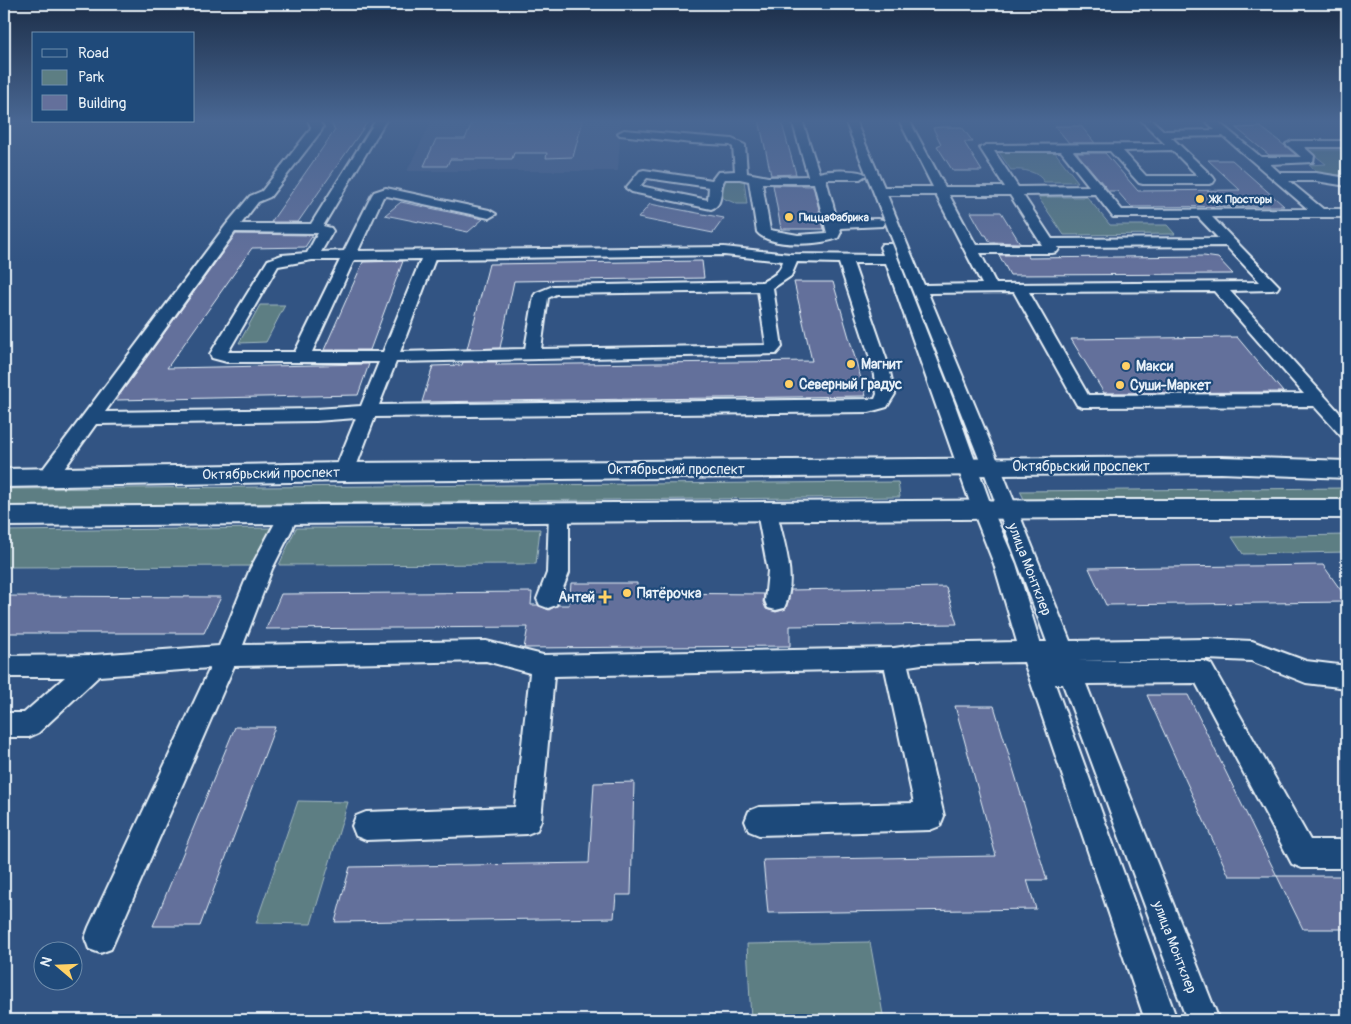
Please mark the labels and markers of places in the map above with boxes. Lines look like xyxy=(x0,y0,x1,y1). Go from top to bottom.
marker: ЖК Просторы xyxy=(1194,193,1206,205)
place label: ЖК Просторы xyxy=(1208,193,1272,206)
marker: ПиццаФабрика xyxy=(783,211,795,223)
place label: ПиццаФабрика xyxy=(799,211,869,224)
place label: Магнит xyxy=(861,356,904,373)
marker: Магнит xyxy=(845,358,857,370)
place label: Макси xyxy=(1136,358,1174,375)
marker: Макси xyxy=(1120,360,1132,372)
place label: Северный Градус xyxy=(799,376,902,393)
place label: Суши-Маркет xyxy=(1130,377,1212,394)
marker: Северный Градус xyxy=(783,378,795,390)
marker: Суши-Маркет xyxy=(1114,379,1126,391)
place label: Пятёрочка xyxy=(637,585,702,602)
marker: Пятёрочка xyxy=(621,587,633,599)
place label: Антей xyxy=(558,589,595,606)
marker: Антей xyxy=(599,591,611,603)

